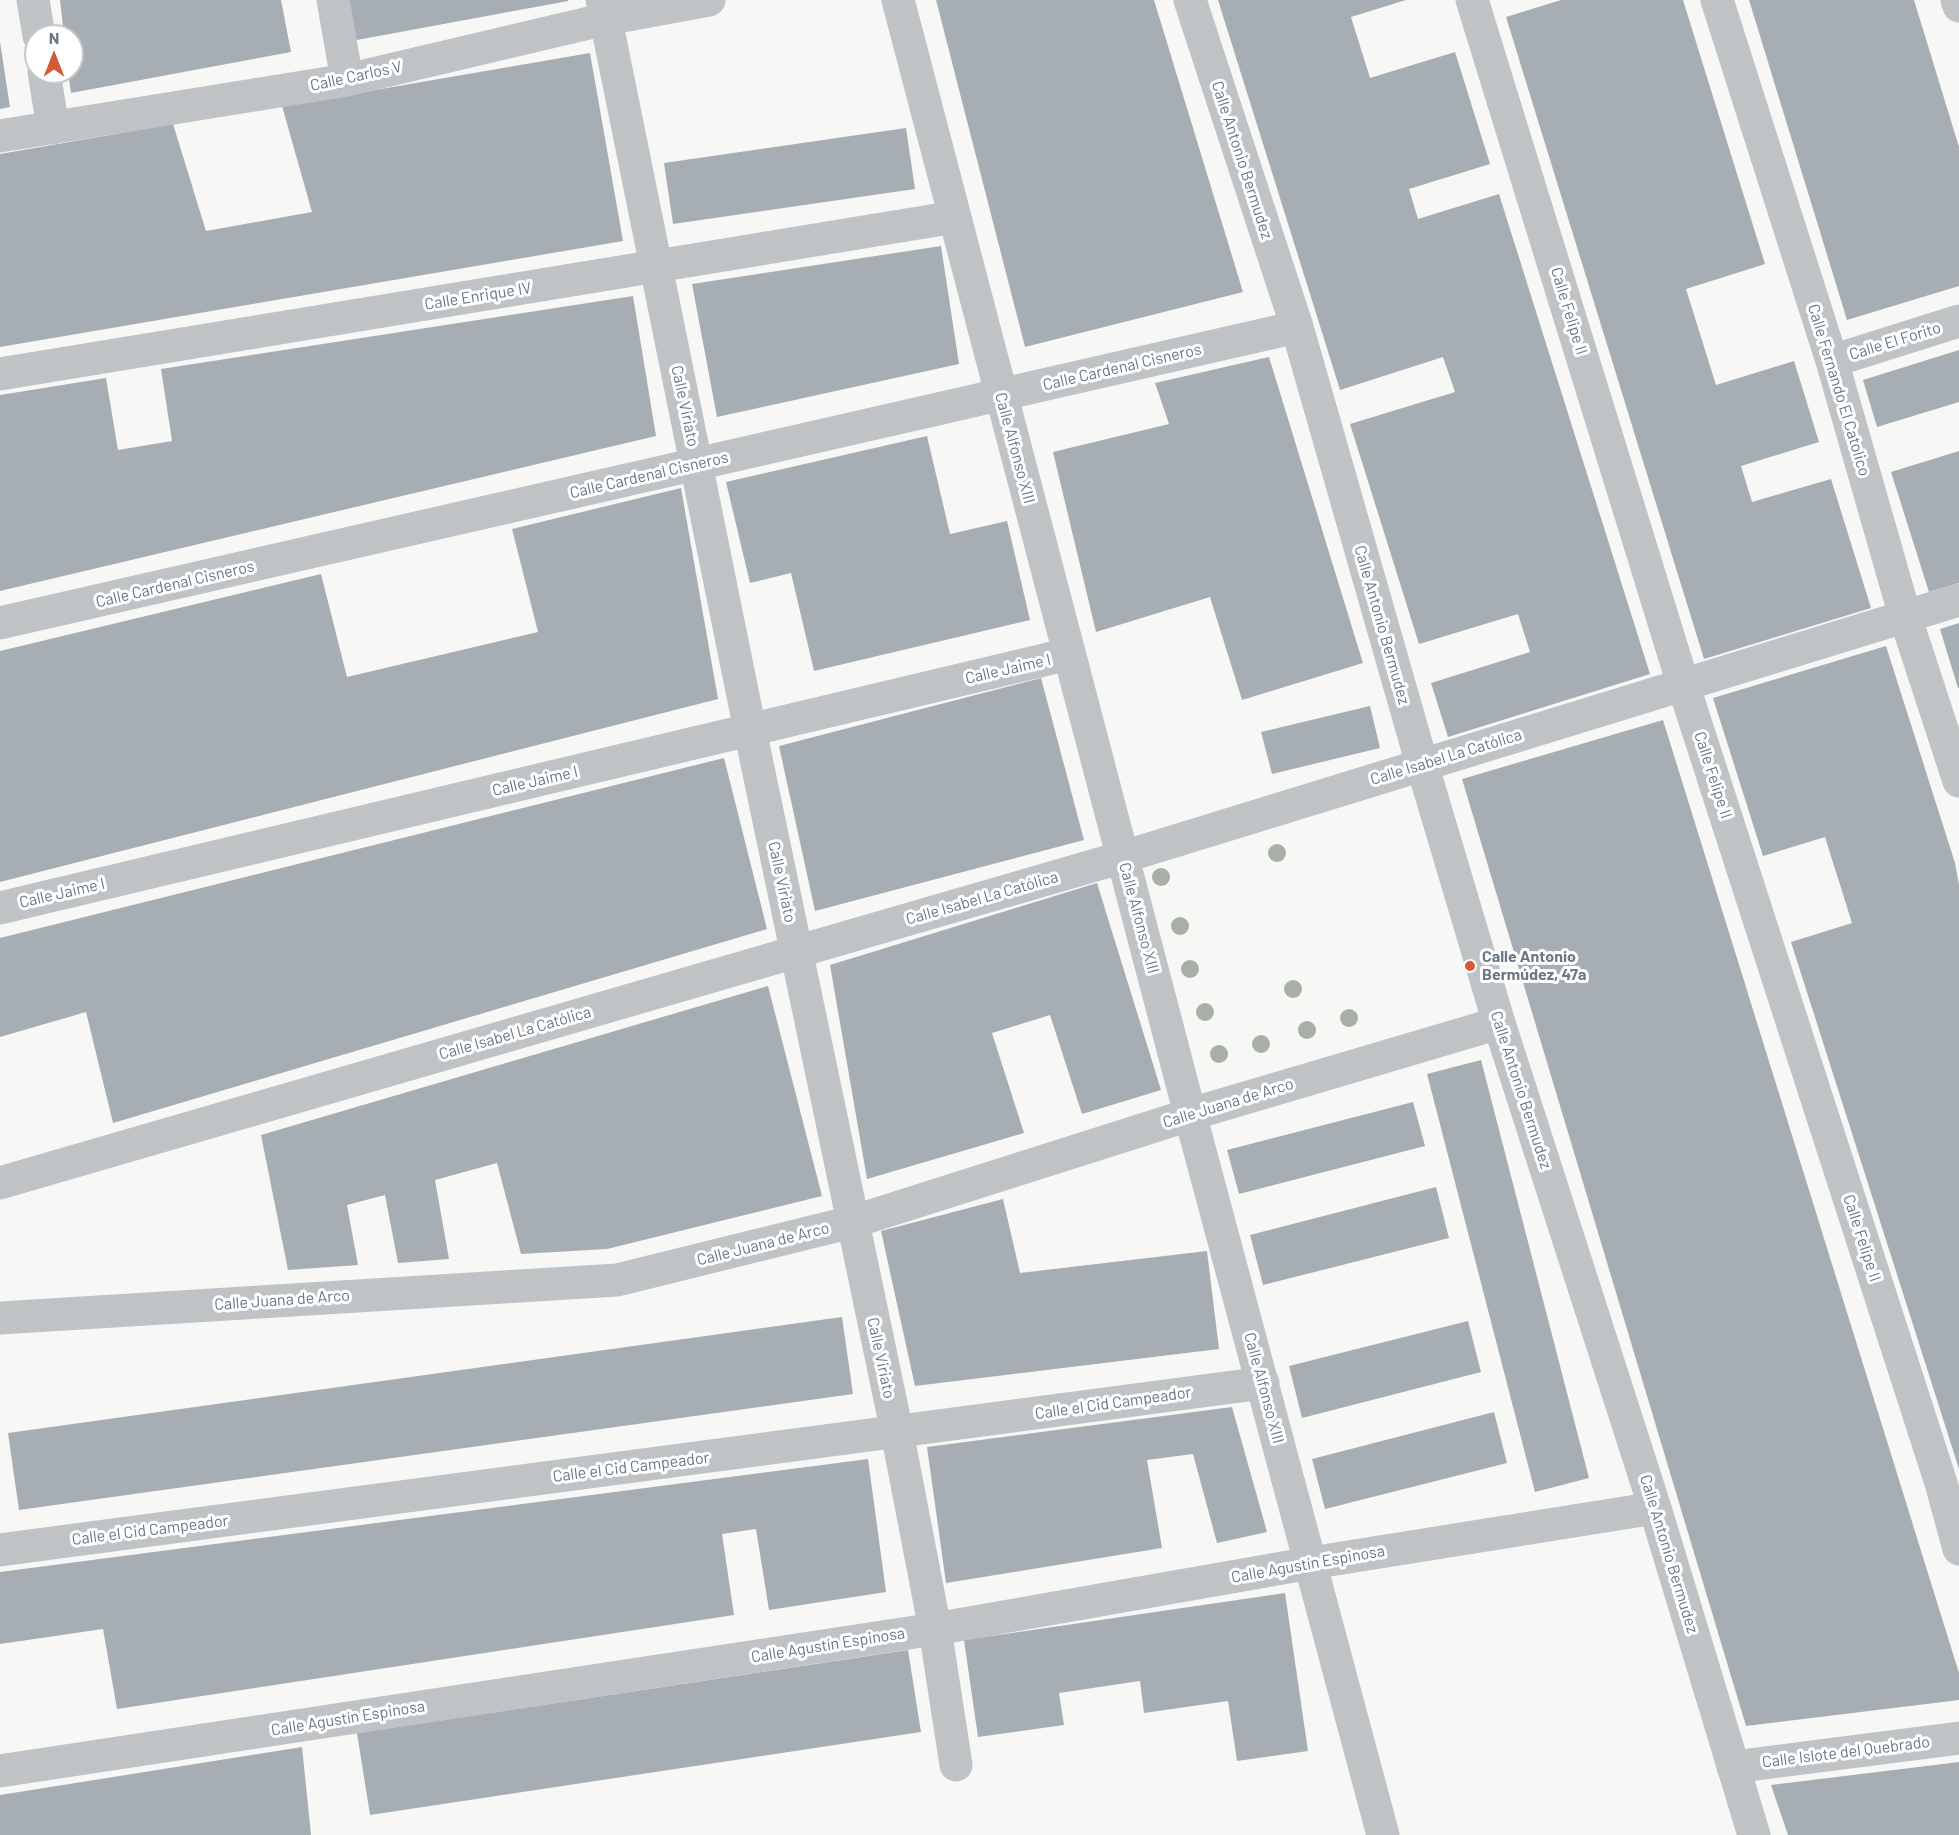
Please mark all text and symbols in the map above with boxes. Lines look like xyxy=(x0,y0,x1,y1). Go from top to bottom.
north arrow xyxy=(24,24,84,84)
text: N xyxy=(49,28,59,47)
street label: Calle Carlos V xyxy=(308,57,404,95)
street label: Calle Antonio Bermudez xyxy=(1207,79,1277,241)
street label: Calle Felipe II xyxy=(1547,265,1591,357)
street label: Calle Enrique IV xyxy=(423,278,533,314)
street label: Calle Fernando El Catolico xyxy=(1804,302,1874,478)
street label: Calle El Forito xyxy=(1847,318,1943,364)
street label: Calle Cardenal Cisneros xyxy=(1041,339,1203,395)
street label: Calle Viriato xyxy=(667,364,703,448)
street label: Calle Alfonso XIII xyxy=(991,390,1039,506)
street label: Calle Cardenal Cisneros xyxy=(568,447,730,503)
street label: Calle Antonio Bermudez xyxy=(1350,543,1414,707)
street label: Calle Cardenal Cisneros xyxy=(94,556,256,612)
street label: Calle Jaime I xyxy=(963,650,1053,688)
street label: Calle Isabel La Católica xyxy=(1368,725,1524,789)
street label: Calle Felipe II xyxy=(1690,729,1736,821)
street label: Calle Jaime I xyxy=(490,762,580,800)
street label: Calle Viriato xyxy=(764,840,800,924)
street label: Calle Alfonso XIII xyxy=(1115,860,1163,976)
street label: Calle Isabel La Católica xyxy=(904,867,1060,929)
street label: Calle Jaime I xyxy=(17,874,107,912)
place label: Calle Antonio Bermúdez, 47a xyxy=(1482,947,1586,985)
marker: Calle Antonio Bermúdez, 47a xyxy=(1463,959,1477,973)
street label: Calle Isabel La Católica xyxy=(437,1002,593,1064)
street label: Calle Antonio Bermudez xyxy=(1486,1009,1556,1171)
street label: Calle Juana de Arco xyxy=(1160,1074,1296,1132)
street label: Calle Felipe II xyxy=(1839,1192,1885,1284)
street label: Calle Juana de Arco xyxy=(695,1218,831,1270)
street label: Calle Juana de Arco xyxy=(214,1286,350,1314)
street label: Calle Viriato xyxy=(863,1316,899,1400)
street label: Calle Alfonso XIII xyxy=(1240,1330,1288,1446)
street label: Calle el Cid Campeador xyxy=(1034,1383,1192,1423)
street label: Calle el Cid Campeador xyxy=(552,1448,710,1486)
street label: Calle Antonio Bermudez xyxy=(1636,1472,1702,1636)
street label: Calle el Cid Campeador xyxy=(71,1511,229,1549)
street label: Calle Agustín Espinosa xyxy=(1230,1541,1386,1587)
street label: Calle Agustín Espinosa xyxy=(750,1623,906,1667)
street label: Calle Agustín Espinosa xyxy=(270,1696,426,1740)
street label: Calle Islote del Quebrado xyxy=(1761,1732,1931,1772)

